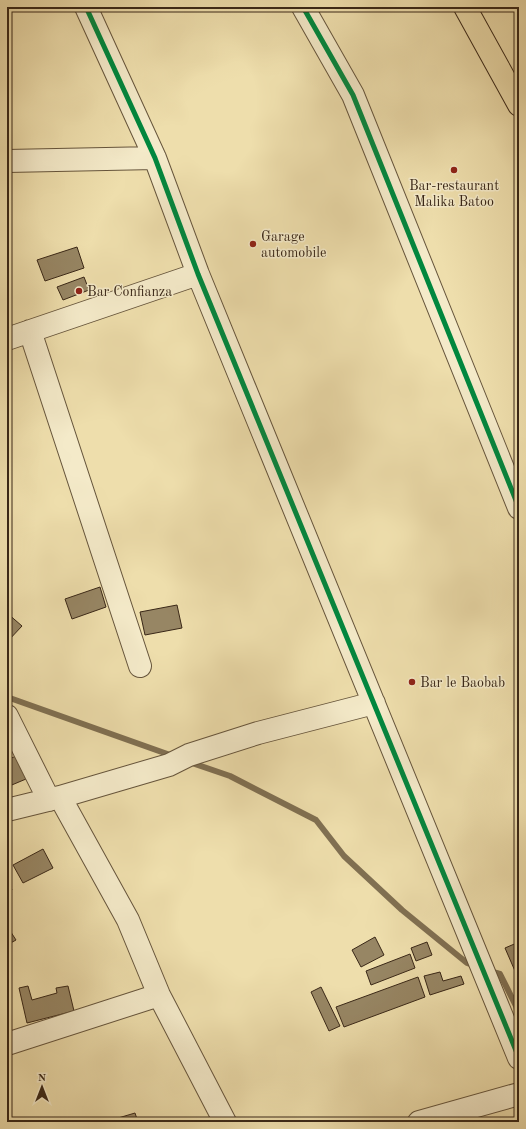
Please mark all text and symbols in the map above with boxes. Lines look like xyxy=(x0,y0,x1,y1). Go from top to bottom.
marker: Bar-restaurant Malika Batoo xyxy=(449,165,459,175)
place label: Bar-restaurant Malika Batoo xyxy=(409,179,499,209)
place label: Garage automobile xyxy=(261,230,326,260)
marker: Garage automobile xyxy=(248,239,258,249)
place label: Bar Confianza xyxy=(87,285,172,299)
marker: Bar Confianza xyxy=(74,286,84,296)
place label: Bar le Baobab xyxy=(420,676,505,690)
marker: Bar le Baobab xyxy=(407,677,417,687)
north arrow xyxy=(22,1067,62,1107)
text: N xyxy=(38,1073,47,1084)

